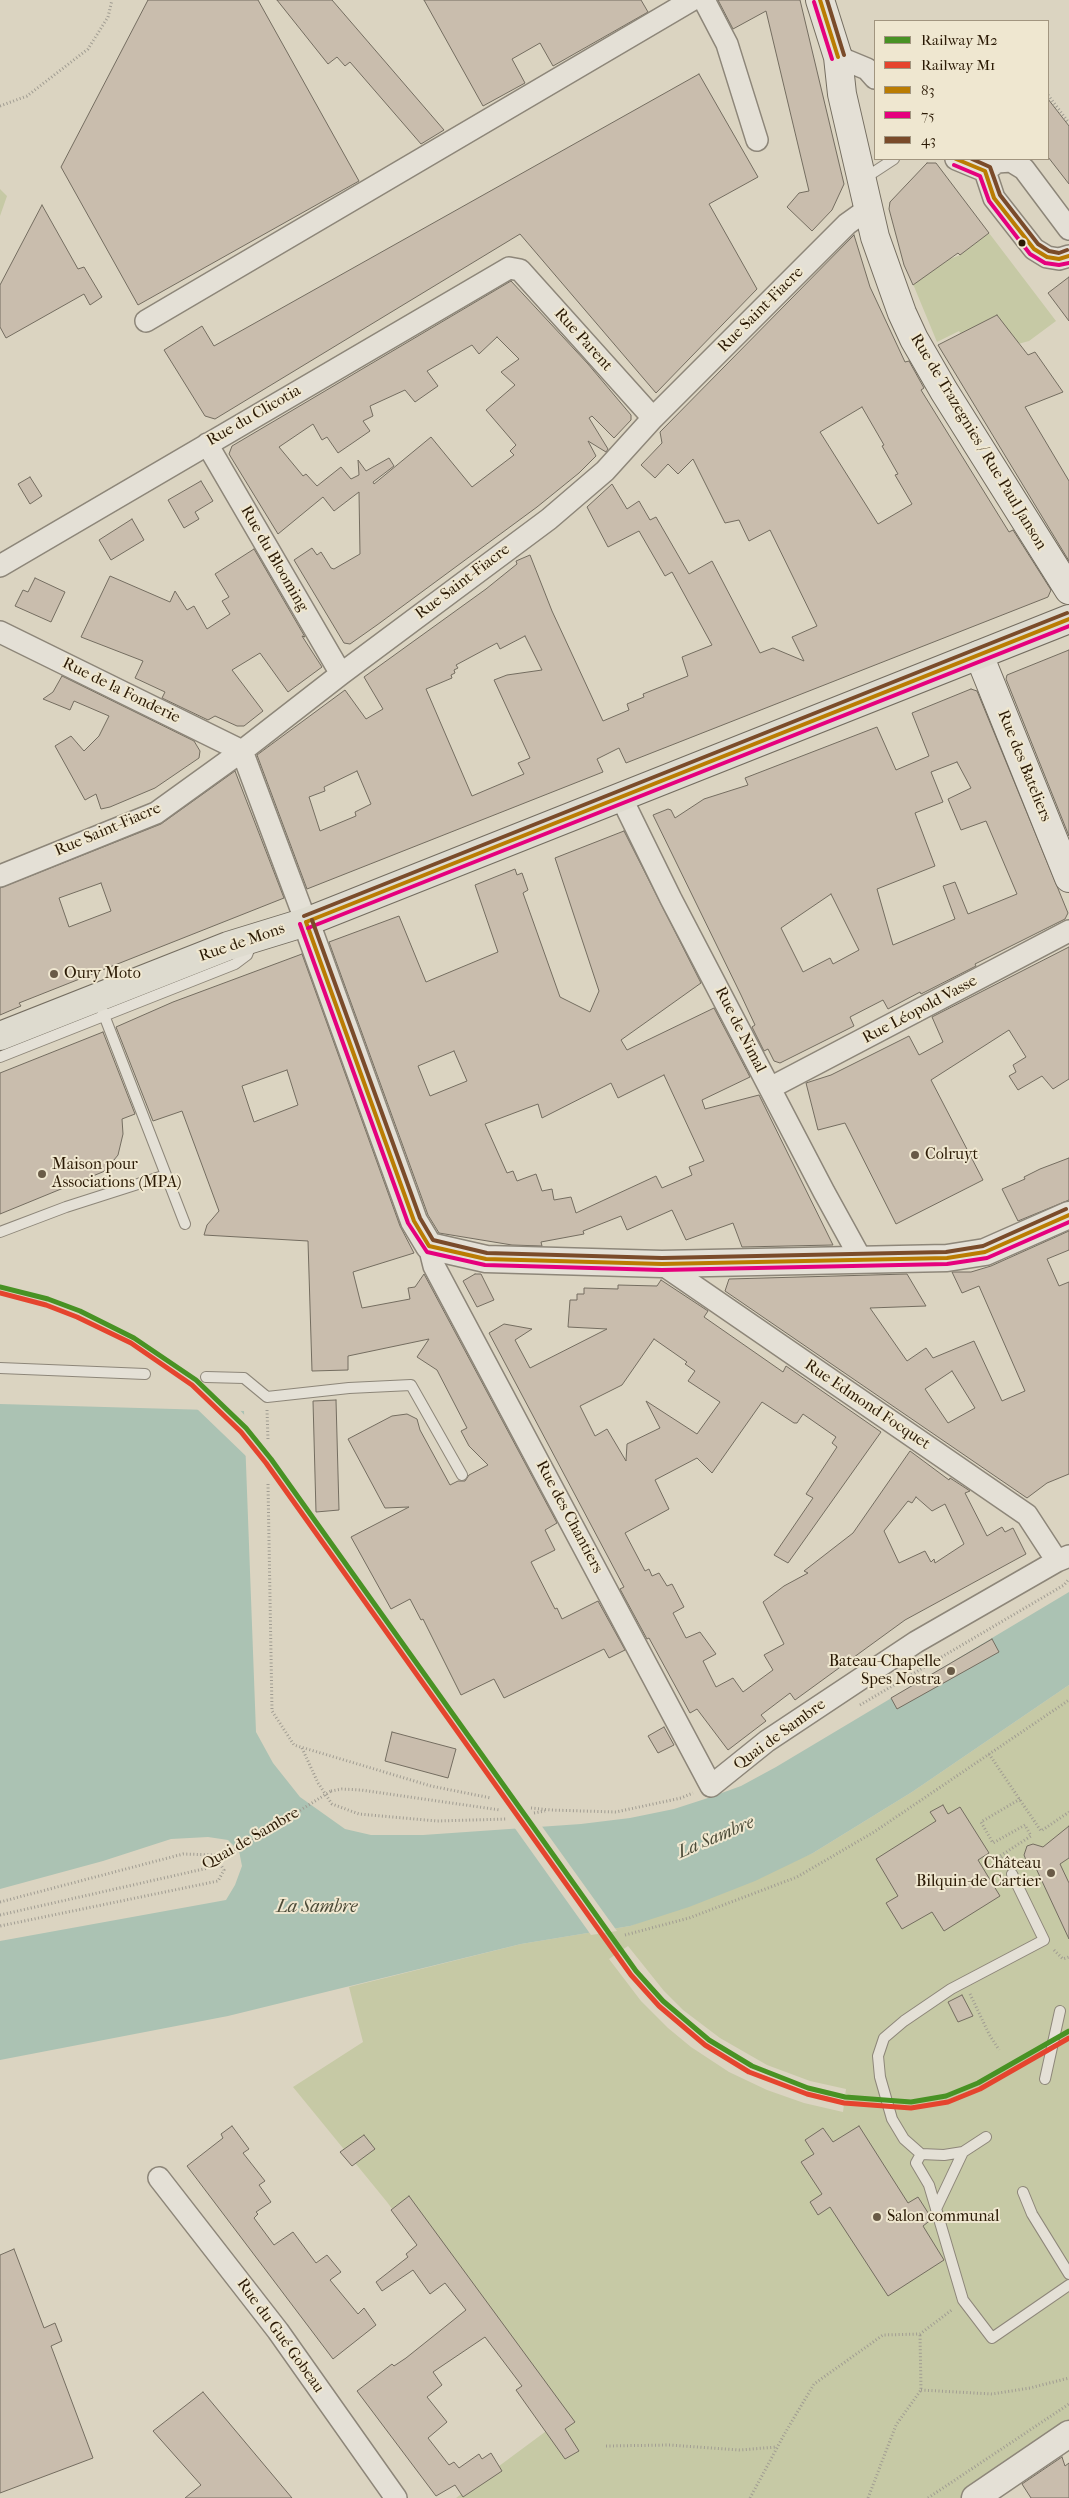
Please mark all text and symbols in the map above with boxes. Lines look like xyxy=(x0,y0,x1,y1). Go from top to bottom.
legend xyxy=(874,20,1049,160)
text: Railway M2 xyxy=(921,31,998,49)
text: Railway M1 xyxy=(921,56,995,74)
text: 83 xyxy=(921,81,935,99)
text: 75 xyxy=(921,106,935,124)
text: 43 xyxy=(921,131,936,149)
unlabelled marker xyxy=(1017,238,1027,248)
street label: Rue Saint-Fiacre xyxy=(714,263,808,357)
street label: Rue Parent xyxy=(550,305,616,375)
street label: Rue de Trazegnies / Rue Paul Janson xyxy=(906,330,1050,554)
street label: Rue du Clicotia xyxy=(203,381,305,451)
street label: Rue du Blooming xyxy=(236,502,312,616)
street label: Rue Saint-Fiacre xyxy=(412,540,514,624)
street label: Rue de la Fonderie xyxy=(59,654,183,728)
street label: Rue des Bateliers xyxy=(993,707,1055,825)
street label: Rue Saint-Fiacre xyxy=(52,799,164,861)
street label: Rue de Mons xyxy=(197,919,287,967)
place label: Oury Moto xyxy=(64,964,141,984)
marker: Oury Moto xyxy=(48,968,60,980)
street label: Rue Léopold Vasse xyxy=(859,972,981,1048)
street label: Rue de Nimal xyxy=(710,984,770,1076)
place label: Colruyt xyxy=(925,1145,978,1165)
marker: Colruyt xyxy=(909,1149,921,1161)
place label: Maison pour Associations (MPA) xyxy=(52,1155,182,1193)
marker: Maison pour Associations (MPA) xyxy=(36,1168,48,1180)
street label: Rue Edmond Focquet xyxy=(801,1356,933,1454)
street label: Rue des Chantiers xyxy=(531,1457,607,1577)
place label: Bateau-Chapelle Spes Nostra xyxy=(829,1652,941,1690)
marker: Bateau-Chapelle Spes Nostra xyxy=(945,1665,957,1677)
street label: Quai de Sambre xyxy=(730,1695,830,1775)
street label: Quai de Sambre xyxy=(199,1803,303,1875)
water label: La Sambre xyxy=(674,1812,758,1864)
place label: Château Bilquin-de Cartier xyxy=(916,1854,1041,1892)
marker: Château Bilquin-de Cartier xyxy=(1045,1867,1057,1879)
water label: La Sambre xyxy=(276,1897,358,1919)
place label: Salon communal xyxy=(887,2207,999,2227)
marker: Salon communal xyxy=(871,2211,883,2223)
street label: Rue du Gué Gobeau xyxy=(232,2275,328,2397)

